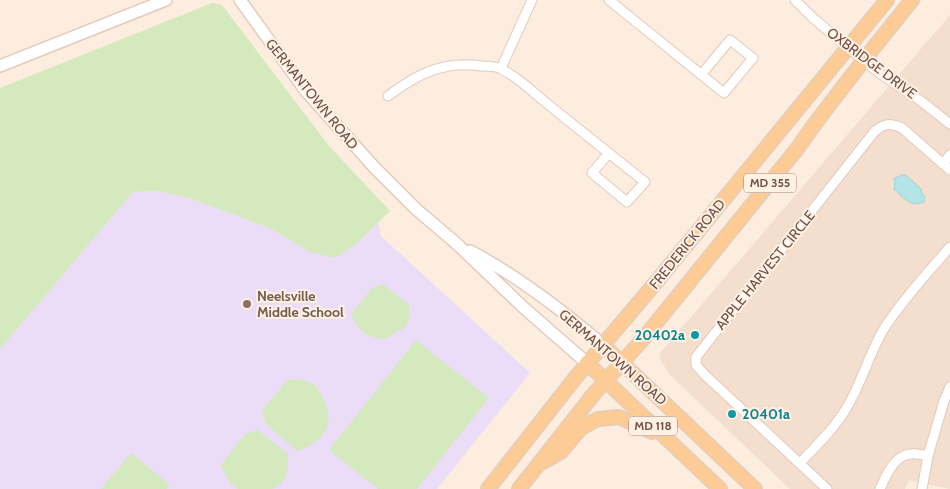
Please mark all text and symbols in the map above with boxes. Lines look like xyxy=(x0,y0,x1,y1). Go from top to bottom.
street label: OXBRIDGE DRIVE xyxy=(823,23,921,103)
street label: GERMANTOWN ROAD xyxy=(262,35,362,153)
road number: MD 355 xyxy=(744,174,796,192)
street label: FREDERICK ROAD xyxy=(645,195,729,293)
street label: APPLE HARVEST CIRCLE xyxy=(711,206,819,333)
place label: Neelsville Middle School xyxy=(257,287,344,321)
marker: Neelsville Middle School xyxy=(241,298,253,310)
street label: GERMANTOWN ROAD xyxy=(555,305,671,409)
place label: 20402a xyxy=(635,326,685,344)
marker: 20402a xyxy=(689,329,701,341)
place label: 20401a xyxy=(742,405,790,423)
marker: 20401a xyxy=(726,408,738,420)
road number: MD 118 xyxy=(629,416,677,436)

